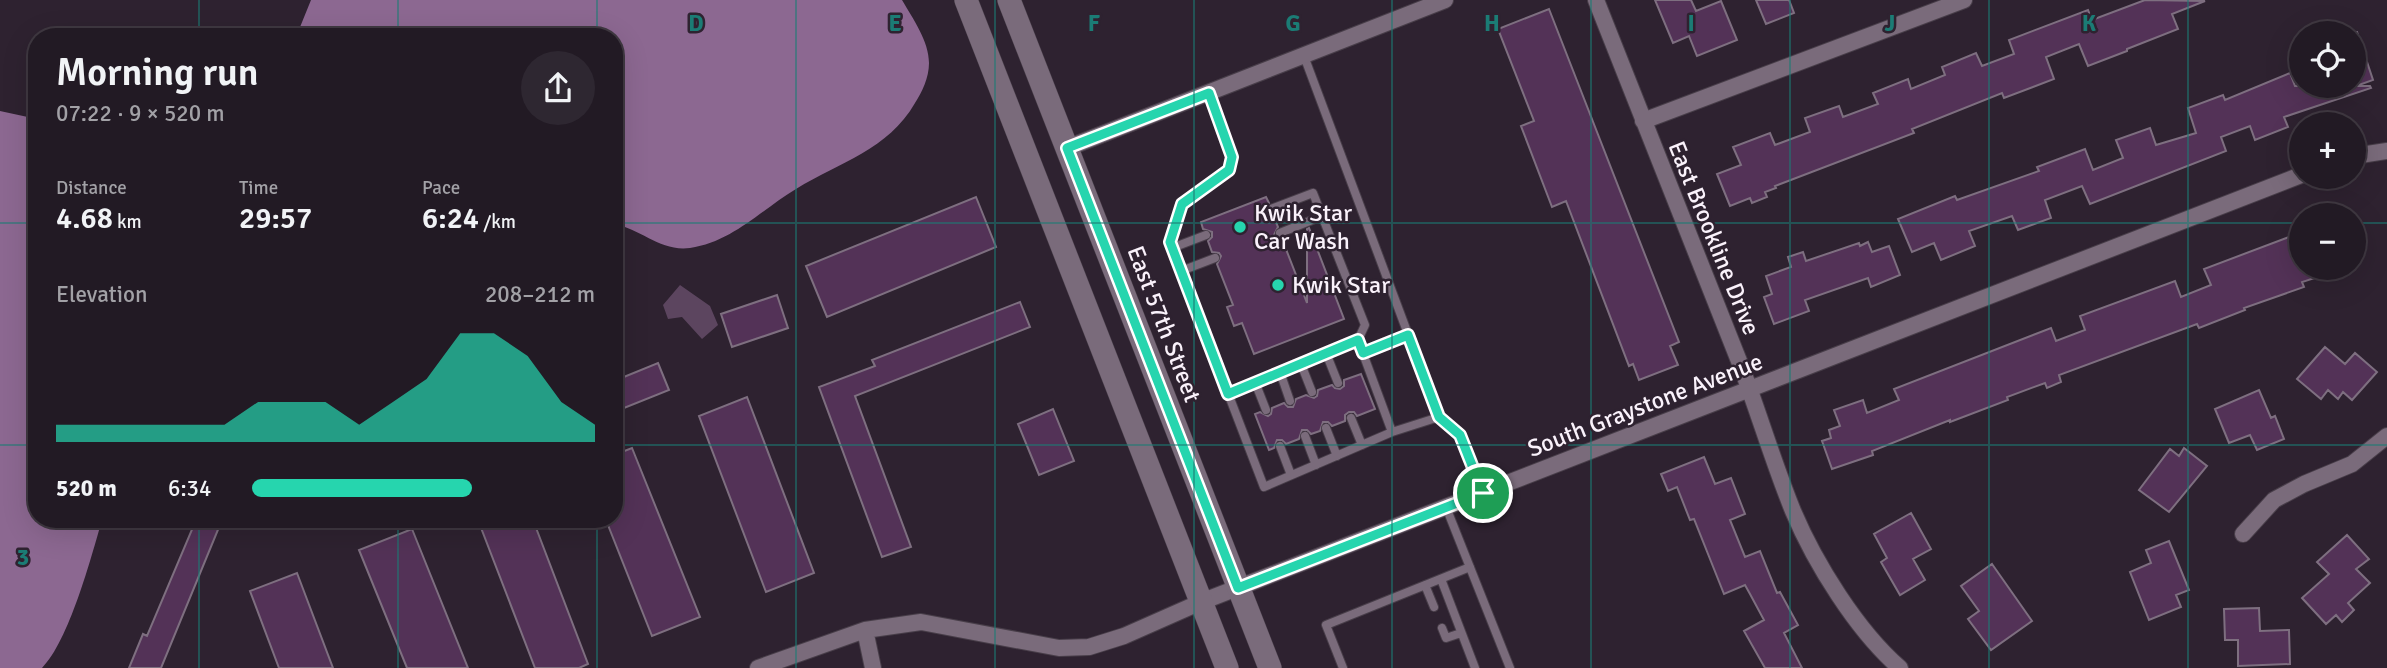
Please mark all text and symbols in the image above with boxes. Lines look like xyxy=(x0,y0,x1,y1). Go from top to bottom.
text: D xyxy=(688,9,704,38)
text: E xyxy=(888,9,902,38)
text: F xyxy=(1088,9,1100,38)
text: G xyxy=(1285,9,1301,38)
text: H xyxy=(1484,9,1500,38)
text: I xyxy=(1687,9,1695,38)
text: J xyxy=(1885,9,1895,38)
text: K xyxy=(2082,9,2097,38)
map controls xyxy=(2289,21,2366,280)
button: locate xyxy=(2289,21,2366,98)
text: Morning run xyxy=(56,49,259,96)
button: share xyxy=(521,51,595,125)
text: 07:22 · 9 × 520 m xyxy=(56,99,225,128)
button: + xyxy=(2289,112,2366,189)
street label: East Brookline Drive xyxy=(1661,137,1767,339)
text: Distance xyxy=(56,176,127,200)
text: Time xyxy=(239,176,278,200)
text: Pace xyxy=(422,176,460,200)
place label: Kwik Star Car Wash xyxy=(1254,198,1352,256)
text: 4.68 xyxy=(56,200,113,237)
text: 29:57 xyxy=(239,200,312,237)
text: 6:24 xyxy=(422,200,479,237)
button: − xyxy=(2289,203,2366,280)
text: km xyxy=(113,210,142,234)
text: /km xyxy=(479,210,516,234)
marker: Kwik Star Car Wash xyxy=(1232,219,1248,235)
street label: East 57th Street xyxy=(1120,242,1208,406)
place label: Kwik Star xyxy=(1292,270,1390,300)
marker: Kwik Star xyxy=(1270,277,1286,293)
text: Elevation xyxy=(56,280,148,309)
text: 208–212 m xyxy=(485,280,595,309)
street label: South Graystone Avenue xyxy=(1523,346,1767,464)
pin xyxy=(1453,463,1513,523)
text: 520 m xyxy=(56,474,117,503)
text: 6:34 xyxy=(168,474,211,503)
icon: arrive xyxy=(1464,474,1502,512)
text: 3 xyxy=(17,543,29,572)

